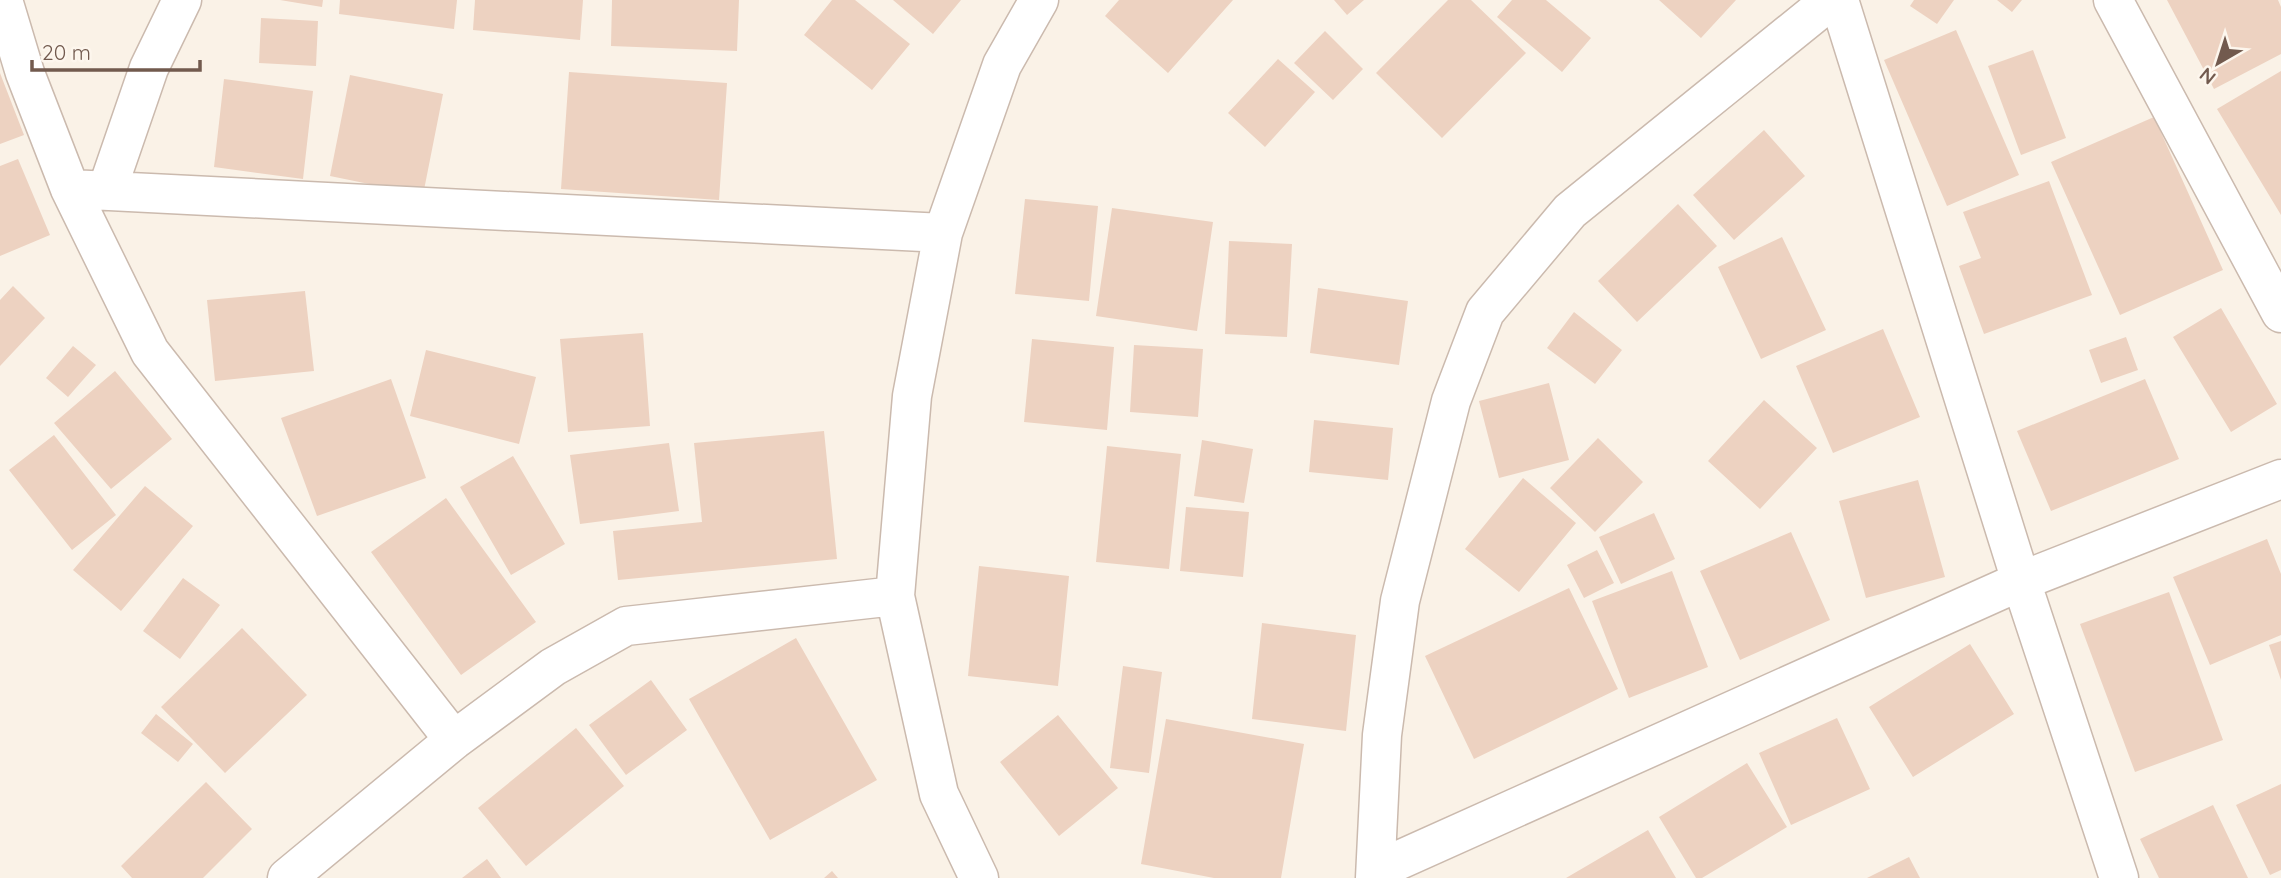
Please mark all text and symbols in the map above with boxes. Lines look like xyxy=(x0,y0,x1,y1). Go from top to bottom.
scale bar xyxy=(32,28,200,72)
north arrow xyxy=(2183,28,2253,98)
text: 20 m xyxy=(42,39,91,65)
text: N xyxy=(2194,62,2220,90)

